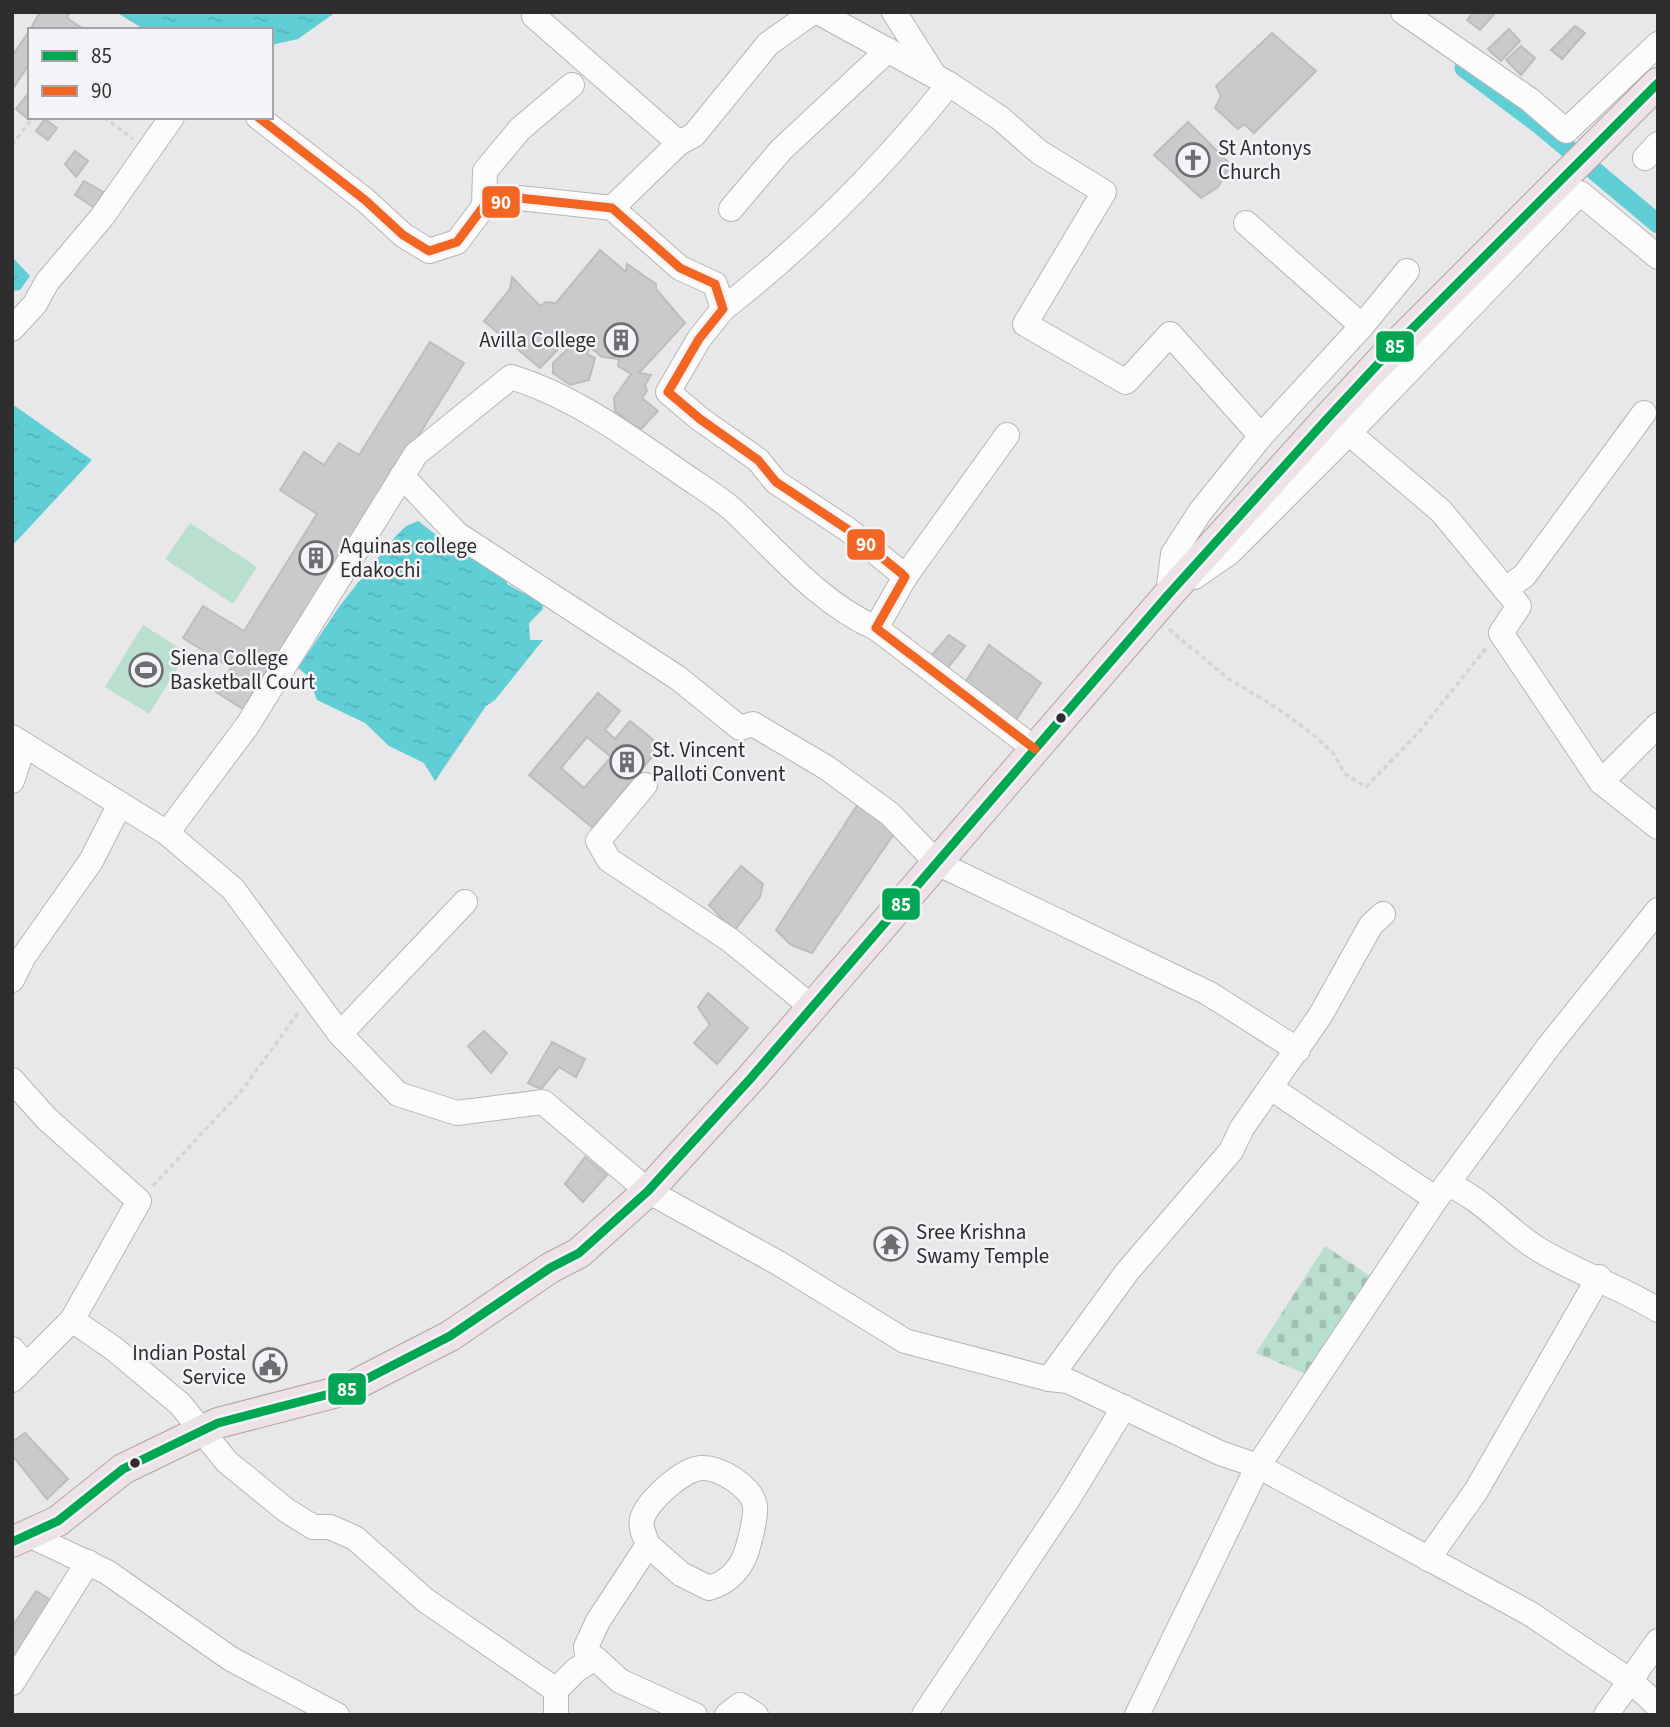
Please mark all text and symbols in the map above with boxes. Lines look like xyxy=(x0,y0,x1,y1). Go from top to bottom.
legend xyxy=(28,28,273,119)
text: 85 xyxy=(91,41,112,71)
text: 90 xyxy=(91,76,112,106)
place label: St Antonys Church xyxy=(1218,133,1311,187)
church icon: St Antonys Church xyxy=(1174,141,1212,179)
line badge: 90 xyxy=(481,185,521,219)
text: 90 xyxy=(491,190,511,217)
building icon: Avilla College xyxy=(602,321,640,359)
place label: Avilla College xyxy=(479,325,596,355)
line badge: 85 xyxy=(1375,330,1415,363)
text: 85 xyxy=(1385,334,1405,361)
line badge: 90 xyxy=(846,528,886,561)
place label: Aquinas college Edakochi xyxy=(340,531,477,585)
text: 90 xyxy=(856,532,876,559)
building icon: Aquinas college Edakochi xyxy=(297,539,335,577)
place label: Siena College Basketball Court xyxy=(170,643,315,697)
sports icon: Siena College Basketball Court xyxy=(127,651,165,689)
unlabelled marker xyxy=(1054,711,1068,725)
place label: St. Vincent Palloti Convent xyxy=(652,735,785,789)
building icon: St. Vincent Palloti Convent xyxy=(608,743,646,781)
line badge: 85 xyxy=(881,887,921,921)
text: 85 xyxy=(891,892,911,919)
place label: Sree Krishna Swamy Temple xyxy=(916,1217,1049,1271)
temple icon: Sree Krishna Swamy Temple xyxy=(872,1225,910,1263)
place label: Indian Postal Service xyxy=(132,1338,246,1392)
public building icon: Indian Postal Service xyxy=(251,1346,289,1384)
line badge: 85 xyxy=(327,1372,367,1406)
text: 85 xyxy=(337,1377,357,1404)
unlabelled marker xyxy=(128,1456,142,1470)

